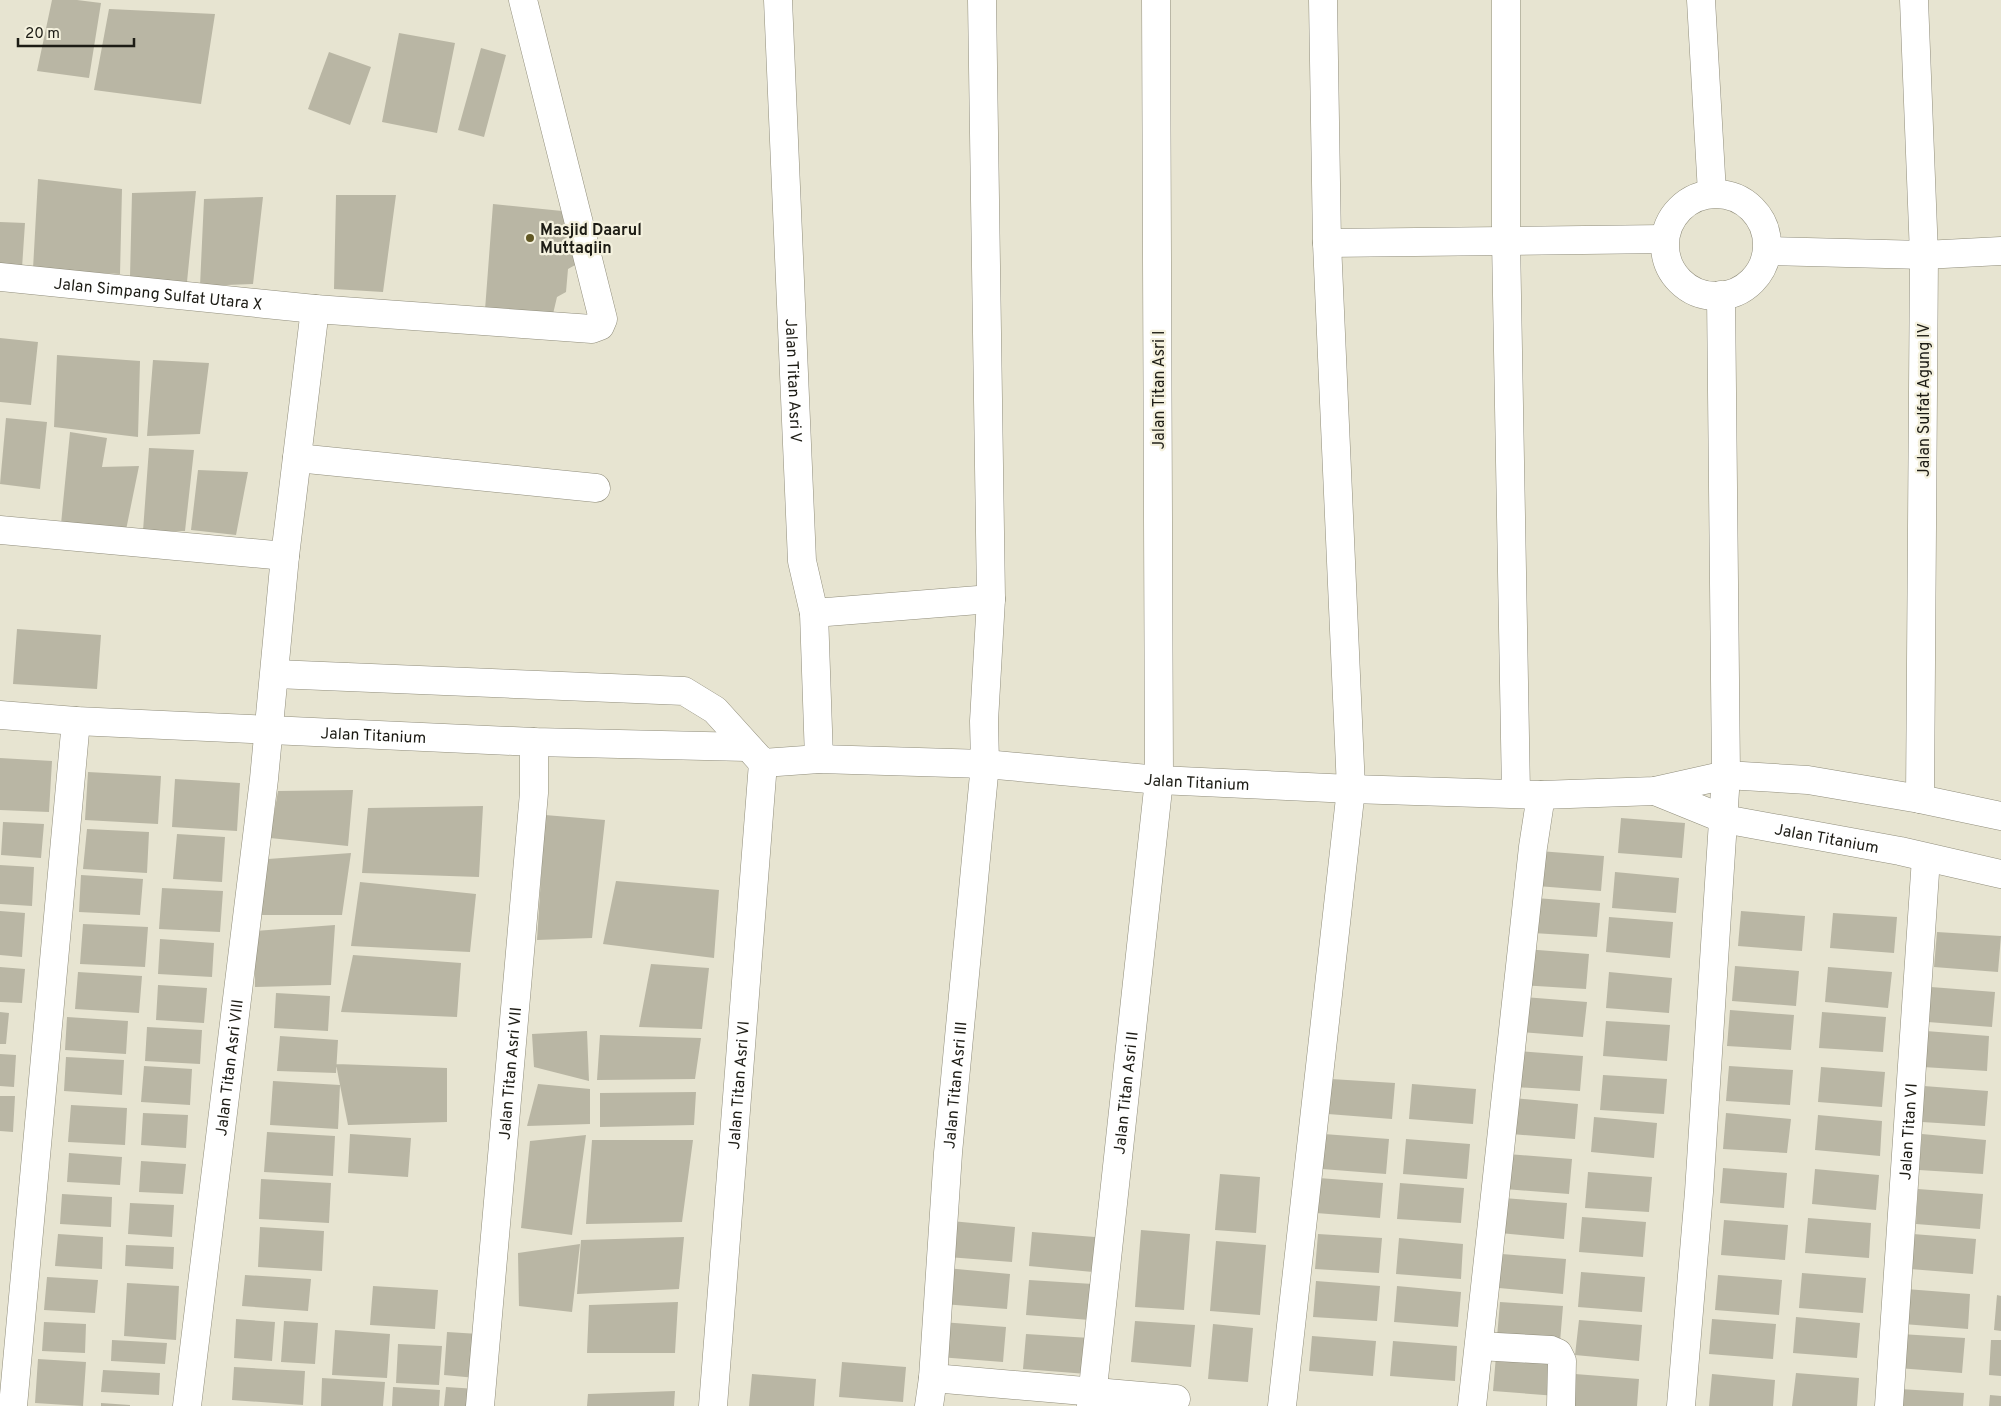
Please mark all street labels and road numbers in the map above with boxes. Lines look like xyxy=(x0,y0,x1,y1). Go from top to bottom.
street label: Jalan Simpang Sulfat Utara X xyxy=(53,275,263,316)
street label: Jalan Titan Asri V xyxy=(780,318,805,443)
street label: Jalan Sulfat Agung IV xyxy=(1915,323,1935,477)
street label: Jalan Titan Asri I xyxy=(1150,331,1170,449)
street label: Jalan Titanium xyxy=(320,724,427,749)
street label: Jalan Titanium xyxy=(1143,771,1250,796)
street label: Jalan Titanium xyxy=(1773,820,1880,859)
street label: Jalan Titan Asri VIII xyxy=(212,998,249,1137)
street label: Jalan Titan Asri VII xyxy=(495,1006,527,1141)
street label: Jalan Titan Asri VI xyxy=(725,1020,755,1150)
street label: Jalan Titan Asri III xyxy=(940,1021,972,1150)
street label: Jalan Titan Asri II xyxy=(1110,1031,1144,1156)
street label: Jalan Titan VI xyxy=(1896,1083,1923,1181)

